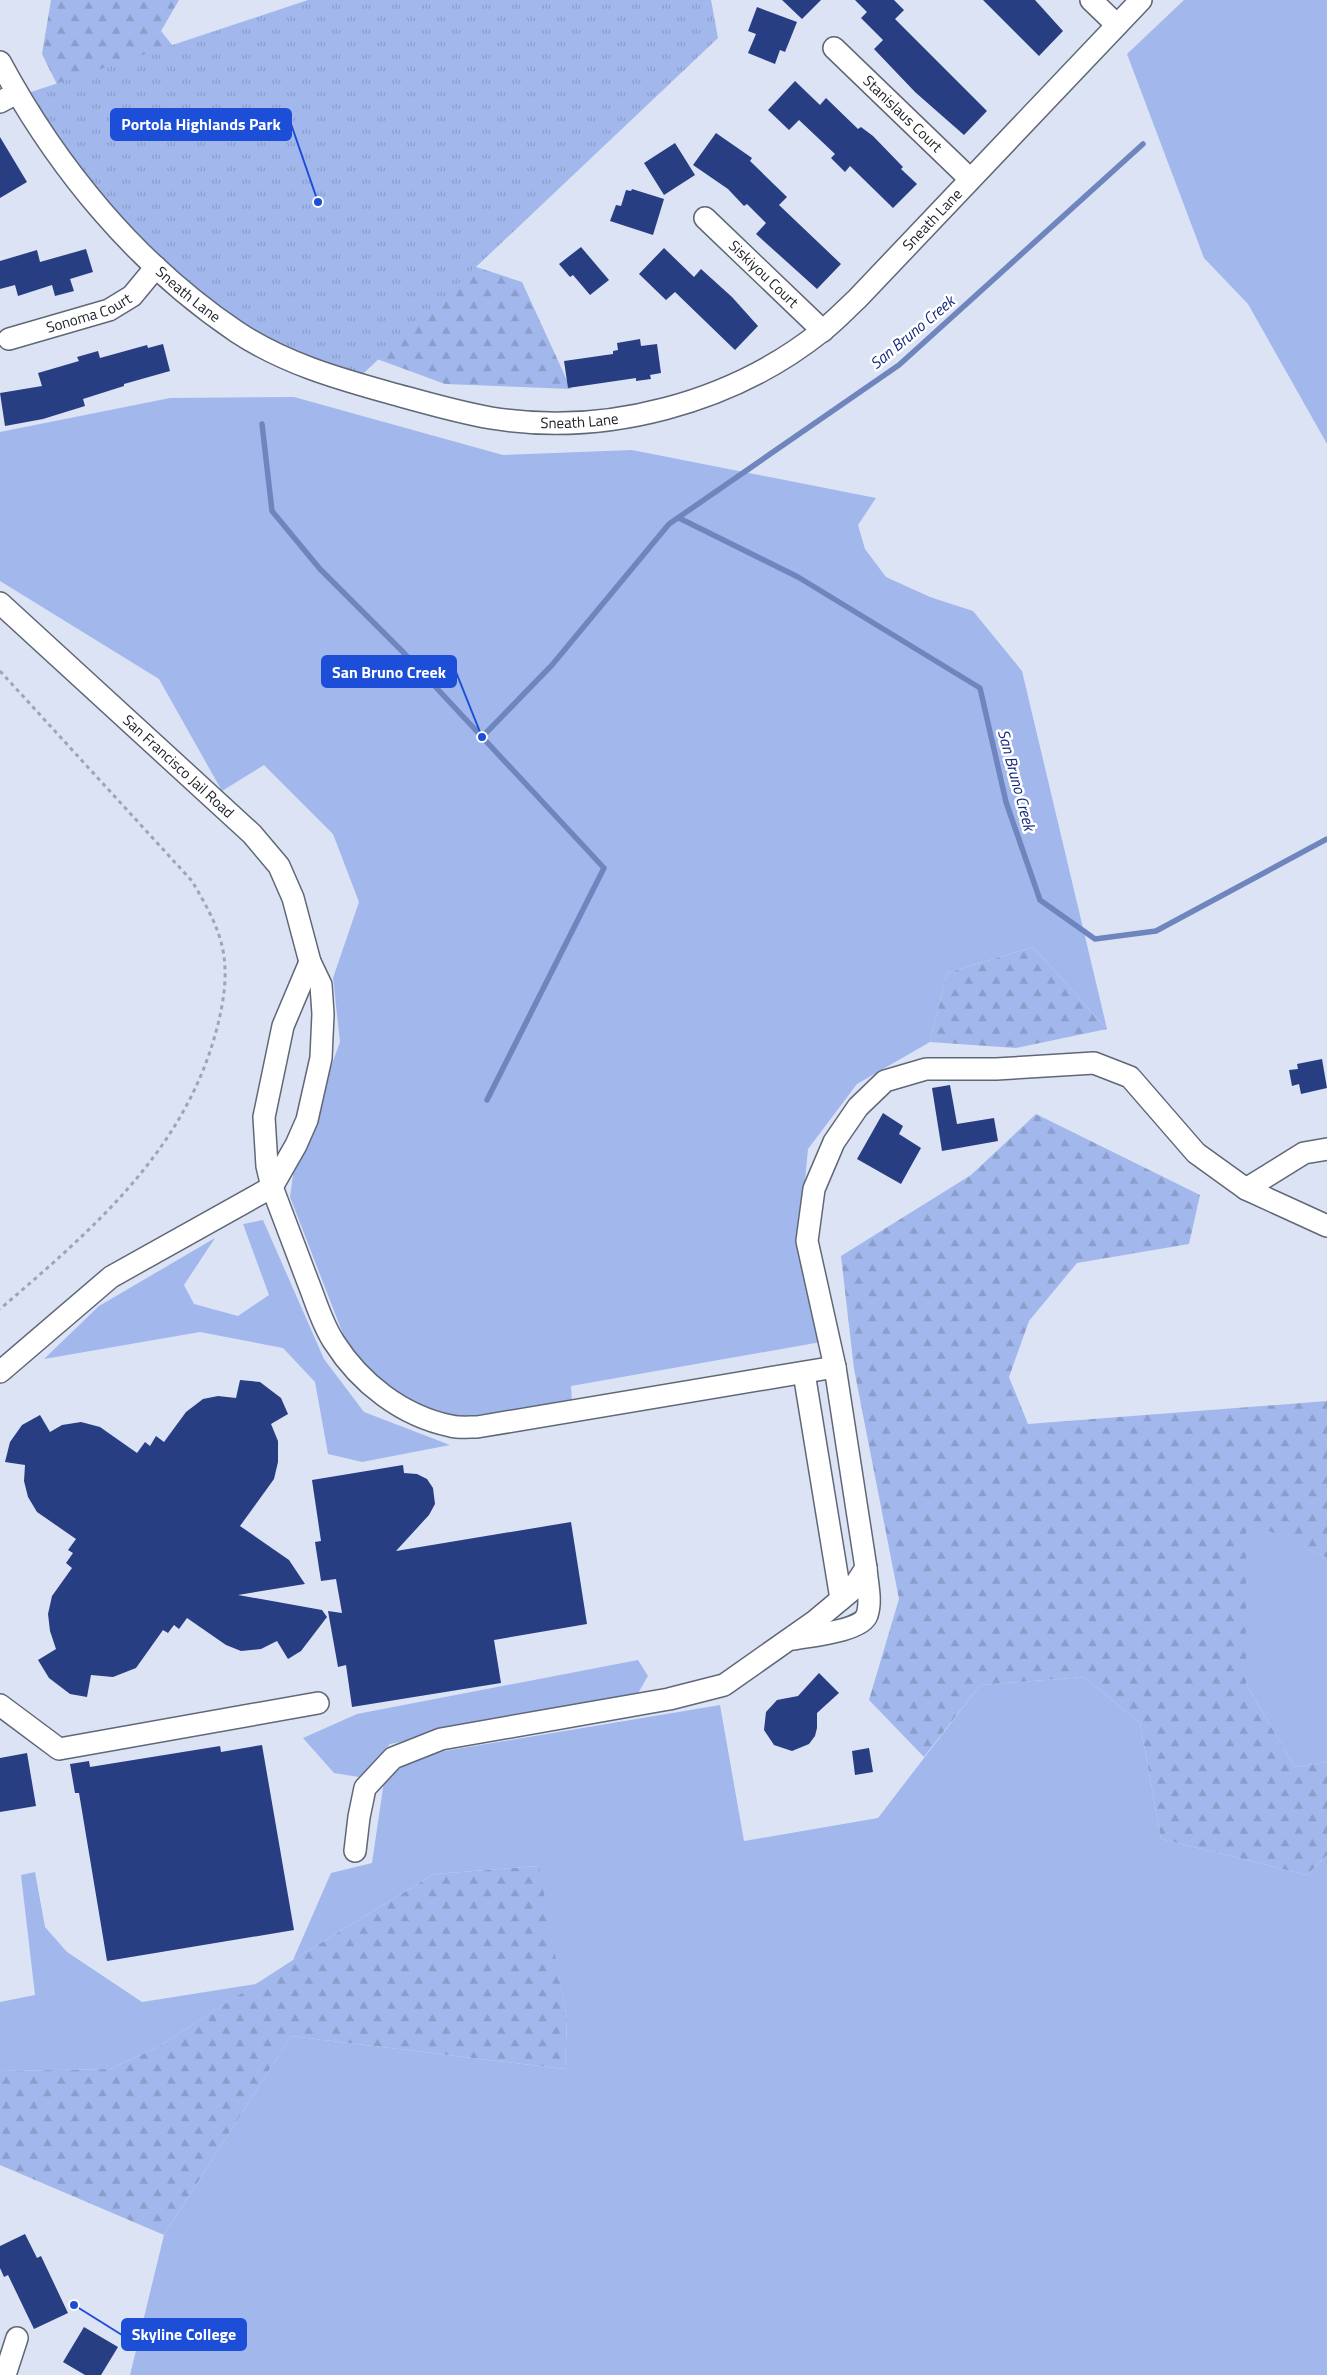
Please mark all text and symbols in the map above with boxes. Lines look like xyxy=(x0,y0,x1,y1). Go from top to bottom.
street label: Stanislaus Court xyxy=(858,70,948,158)
callout: Portola Highlands Park xyxy=(111,109,291,140)
text: Portola Highlands Park xyxy=(121,112,282,136)
street label: Sneath Lane xyxy=(897,183,967,256)
street label: Siskiyou Court xyxy=(724,234,805,313)
street label: Sneath Lane xyxy=(151,260,226,328)
street label: Sonoma Court xyxy=(43,286,137,339)
water label: San Bruno Creek xyxy=(864,288,961,375)
street label: Sneath Lane xyxy=(540,407,620,434)
callout: San Bruno Creek xyxy=(322,656,456,687)
text: San Bruno Creek xyxy=(332,660,447,684)
street label: San Francisco Jail Road xyxy=(118,709,240,823)
water label: San Bruno Creek xyxy=(992,727,1043,835)
callout: Skyline College xyxy=(122,2319,246,2350)
text: Skyline College xyxy=(132,2322,236,2346)

